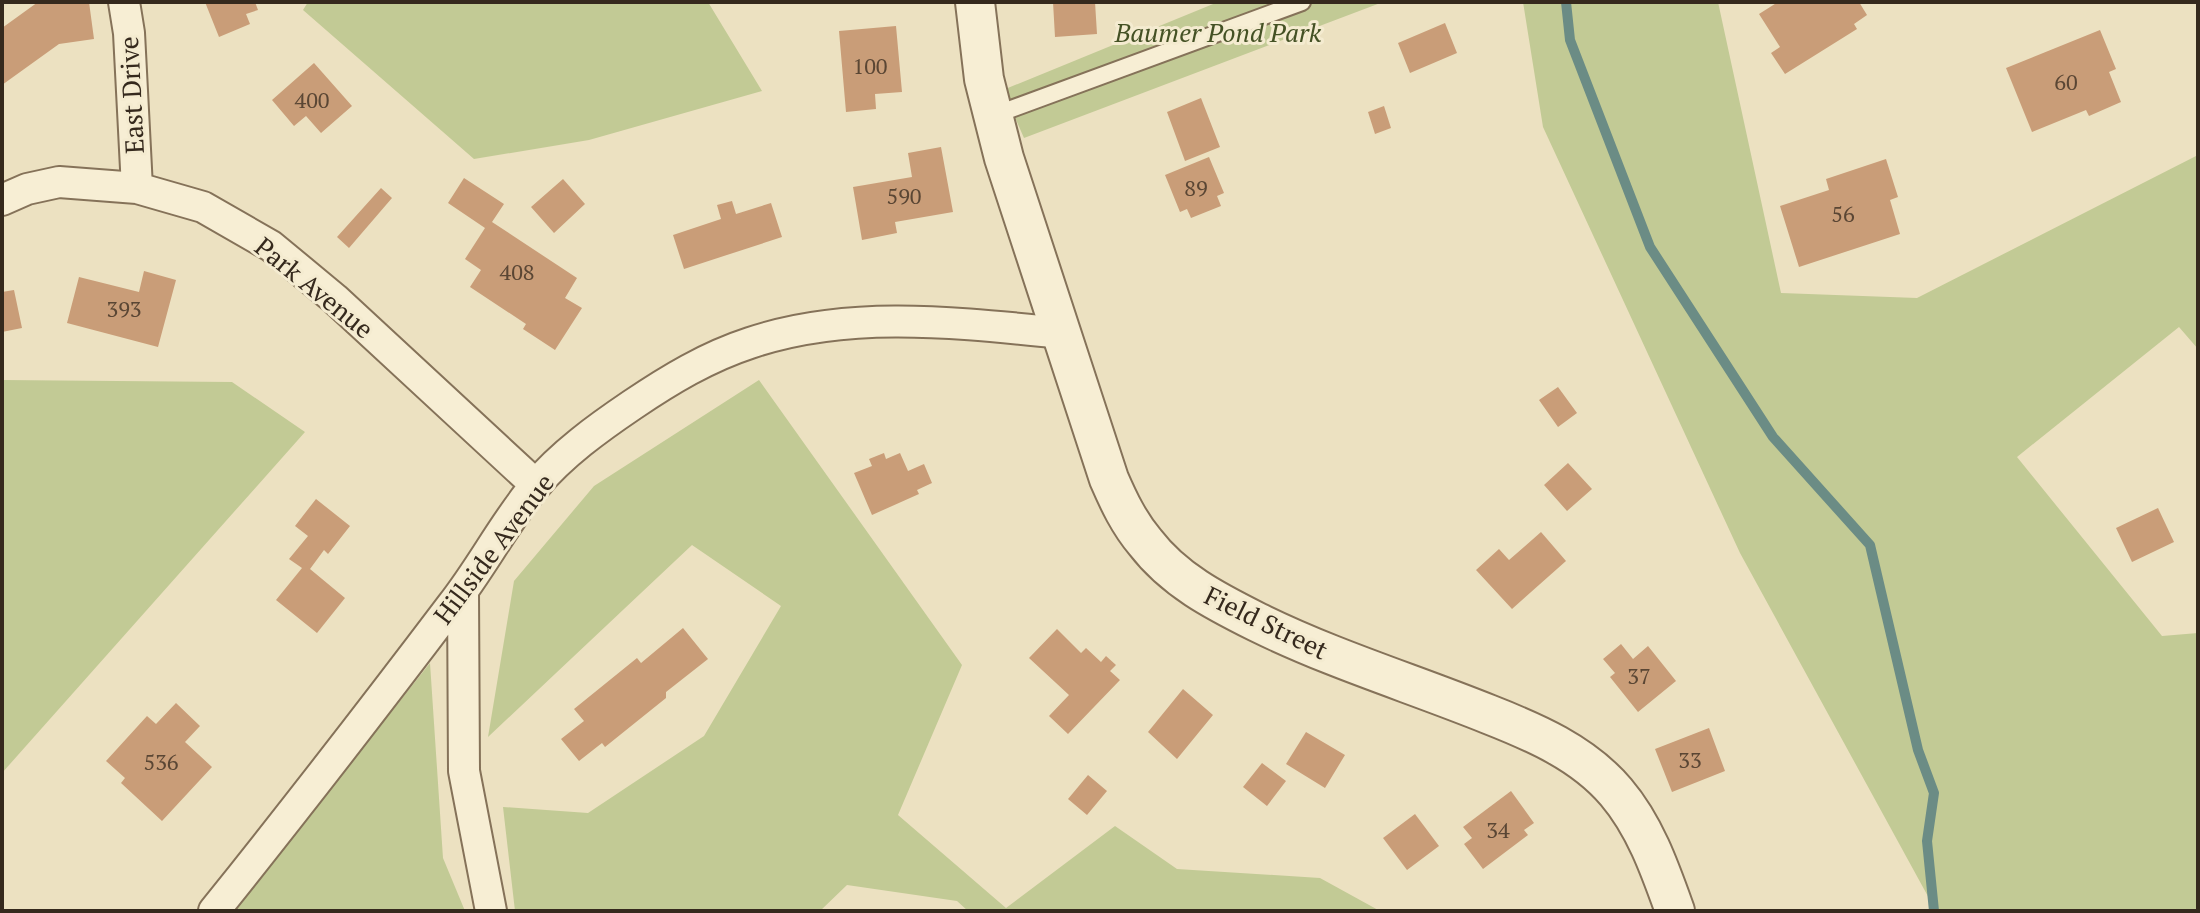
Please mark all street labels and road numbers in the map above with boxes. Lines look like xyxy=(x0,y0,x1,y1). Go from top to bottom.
street label: East Drive xyxy=(111,35,151,155)
street label: Park Avenue xyxy=(248,229,381,345)
street label: Hillside Avenue xyxy=(425,466,561,630)
street label: Field Street xyxy=(1199,578,1334,667)

